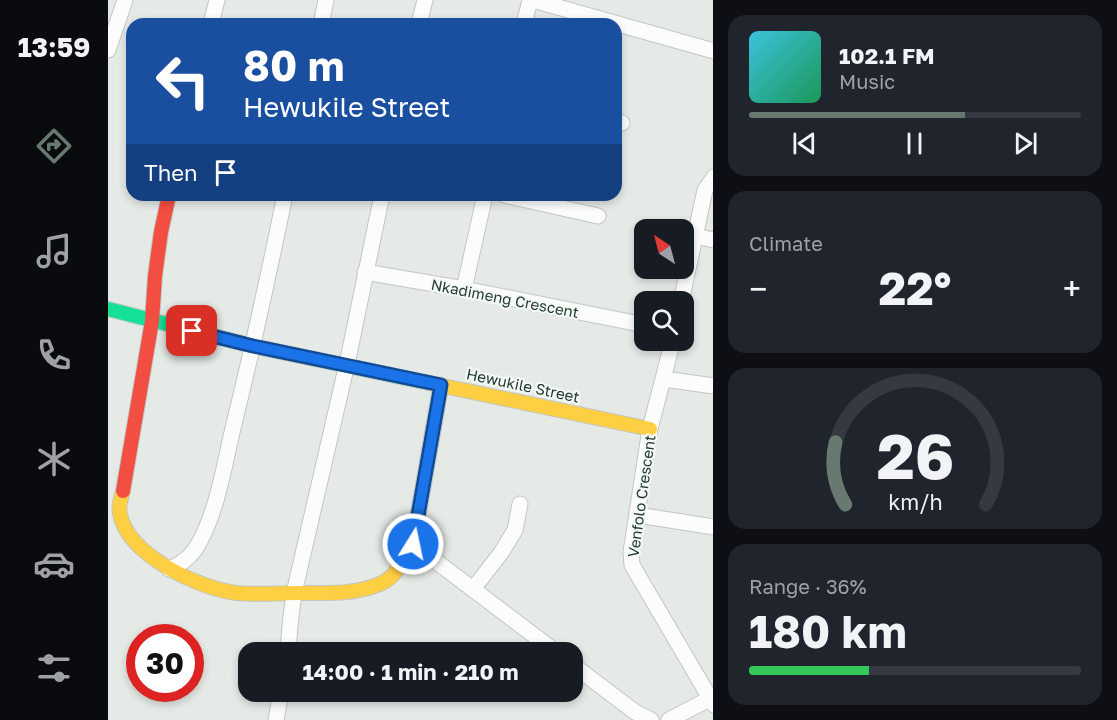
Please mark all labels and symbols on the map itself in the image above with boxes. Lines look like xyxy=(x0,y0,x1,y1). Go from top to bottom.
north arrow xyxy=(634,219,694,279)
street label: Nkadimeng Crescent xyxy=(430,275,580,321)
pin xyxy=(166,305,217,356)
street label: Hewukile Street xyxy=(465,364,581,406)
street label: Venfolo Crescent xyxy=(624,434,658,558)
position arrow xyxy=(381,512,445,576)
speed limit sign: 30 xyxy=(126,624,204,702)

